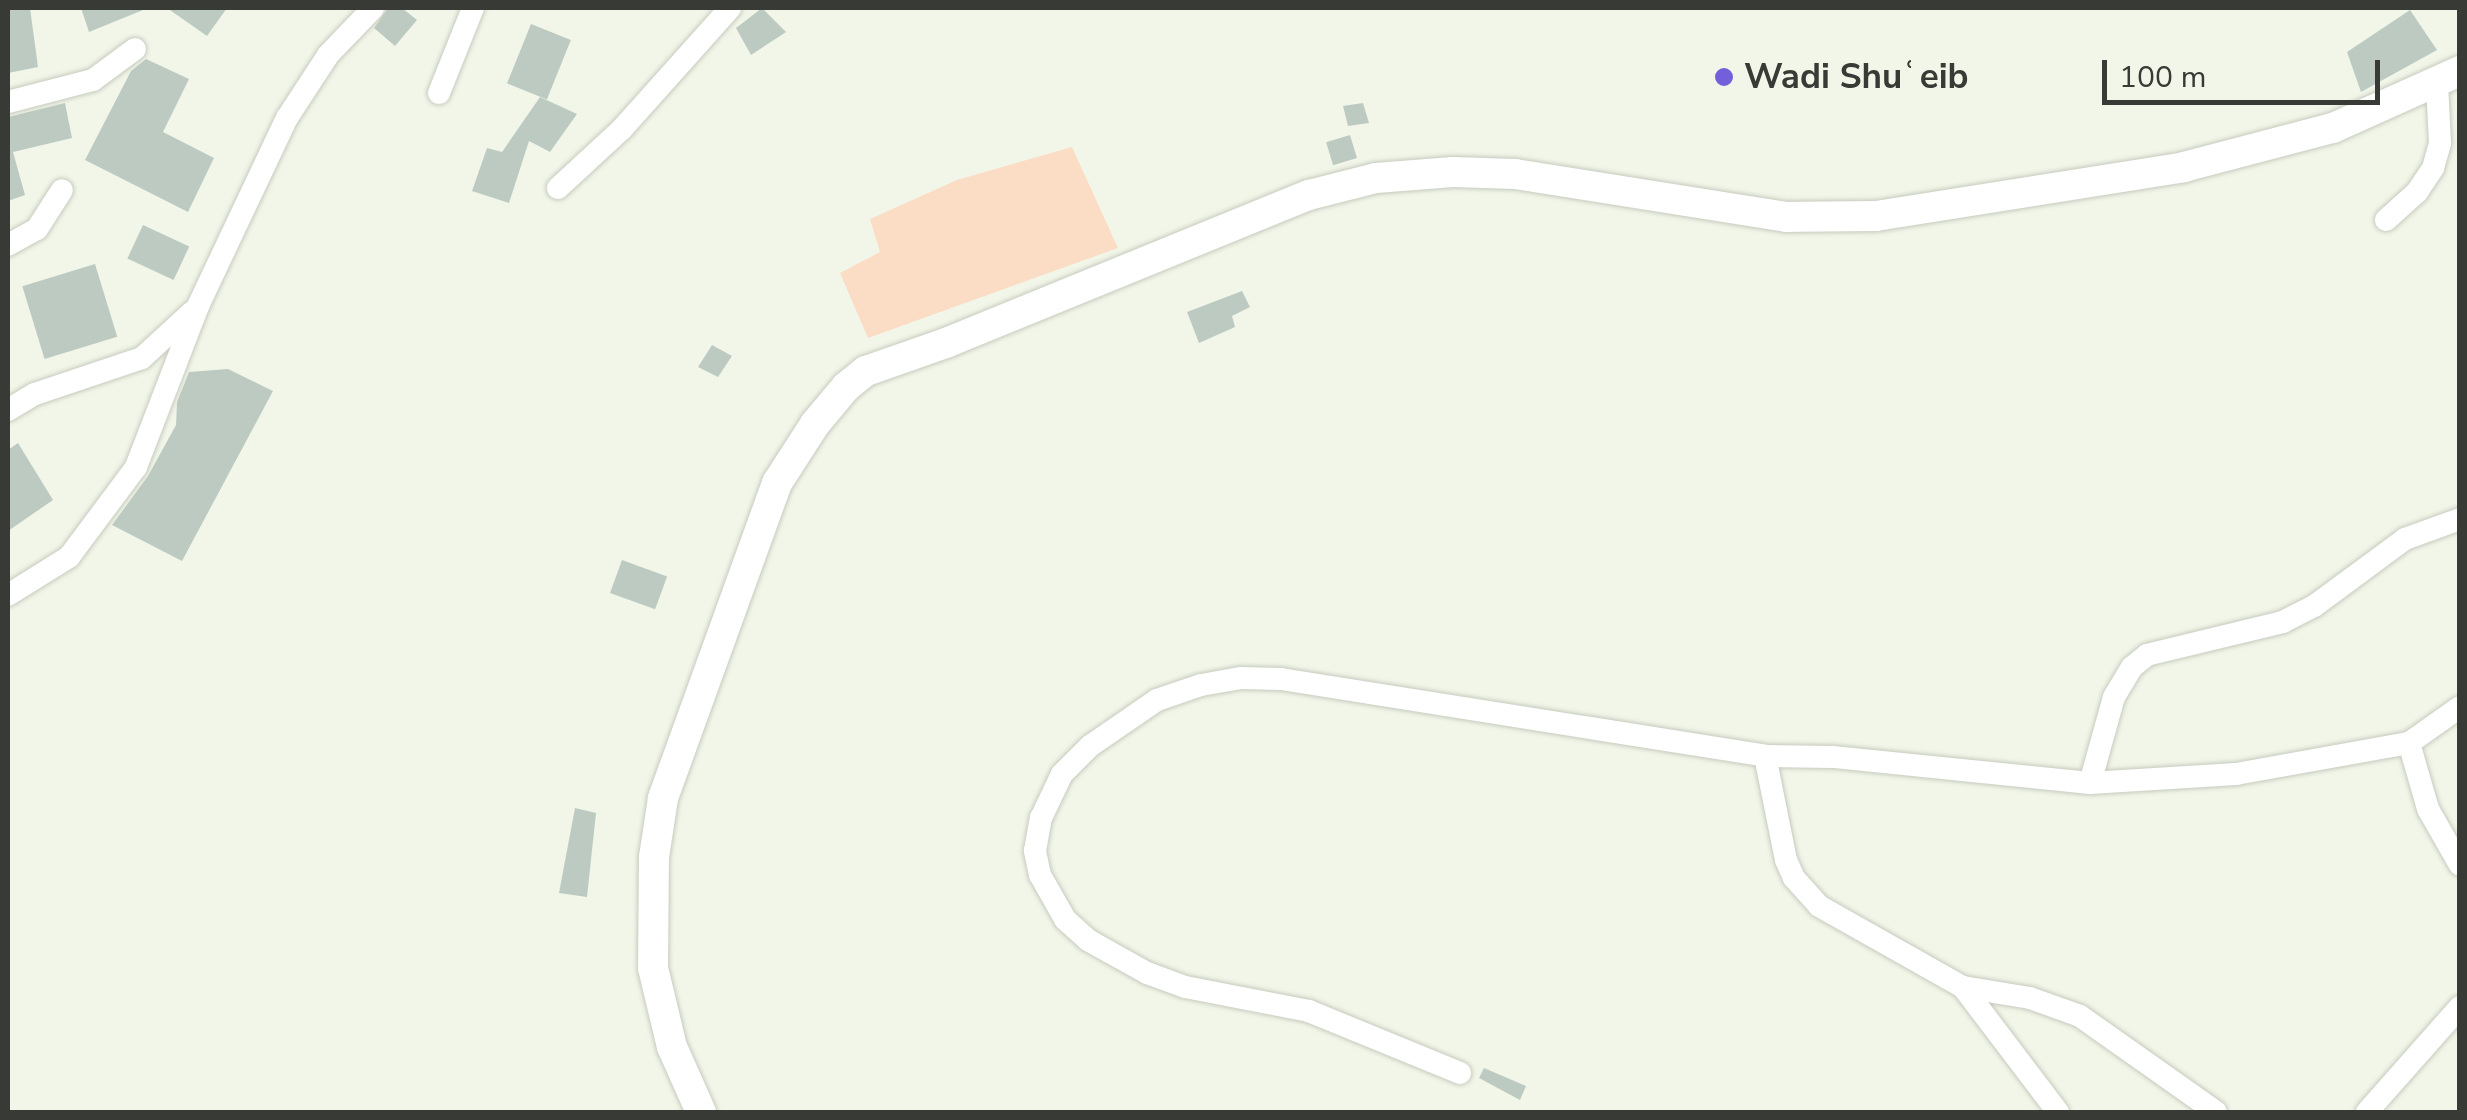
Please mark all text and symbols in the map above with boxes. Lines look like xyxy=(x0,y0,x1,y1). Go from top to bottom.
scale bar xyxy=(2107,40,2384,102)
place label: Wadi Shuʿeib xyxy=(1744,56,1969,98)
text: 100 m xyxy=(2119,57,2206,98)
marker: Wadi Shuʿeib xyxy=(1713,66,1735,88)

